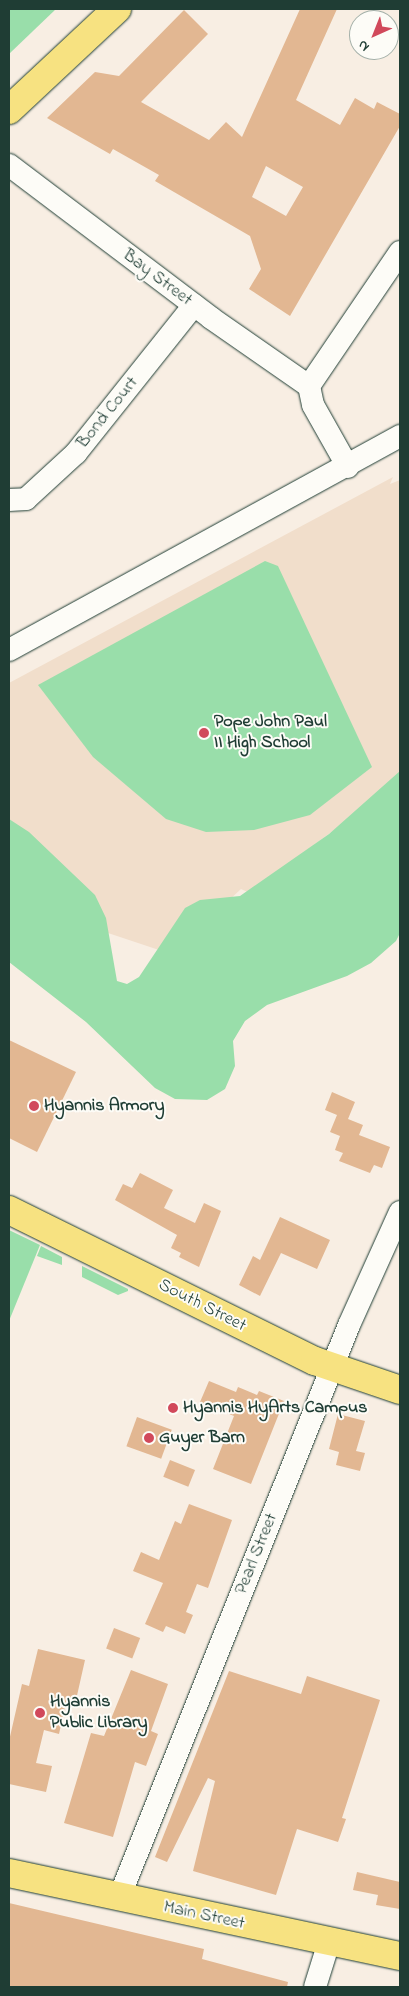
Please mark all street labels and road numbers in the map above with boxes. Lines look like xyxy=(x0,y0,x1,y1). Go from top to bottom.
street label: Bay Street xyxy=(118,245,196,311)
street label: Bond Court xyxy=(73,373,143,453)
street label: South Street xyxy=(154,1275,250,1337)
street label: Pearl Street xyxy=(231,1510,283,1598)
street label: Main Street xyxy=(161,1897,247,1935)

